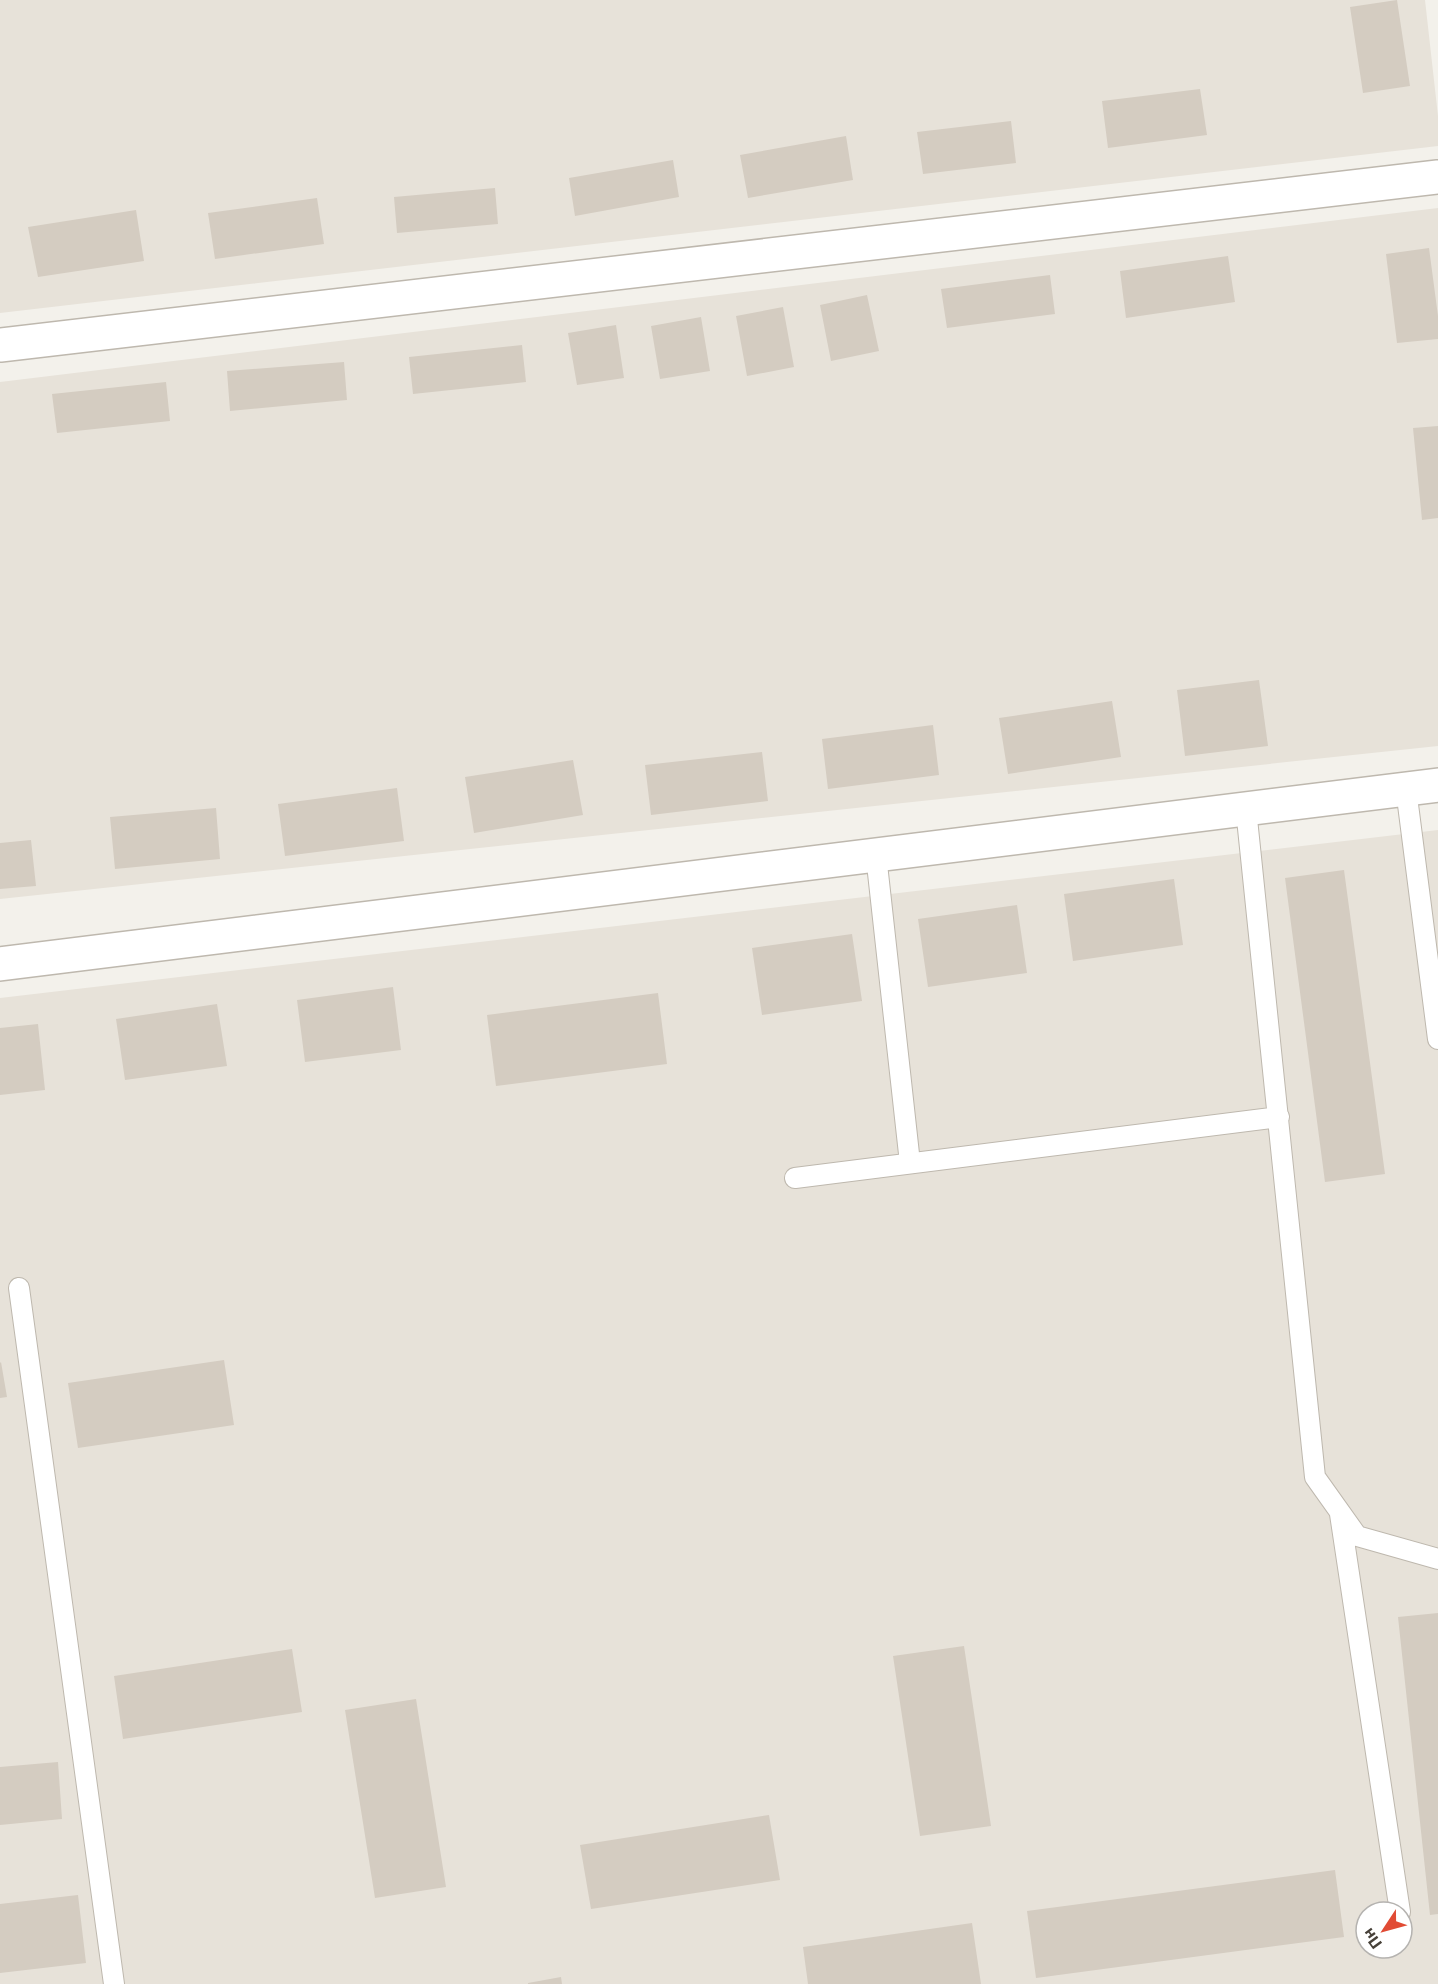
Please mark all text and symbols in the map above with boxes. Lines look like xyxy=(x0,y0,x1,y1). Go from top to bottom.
north arrow xyxy=(1354,1900,1414,1960)
text: Пн xyxy=(1358,1925,1385,1953)

